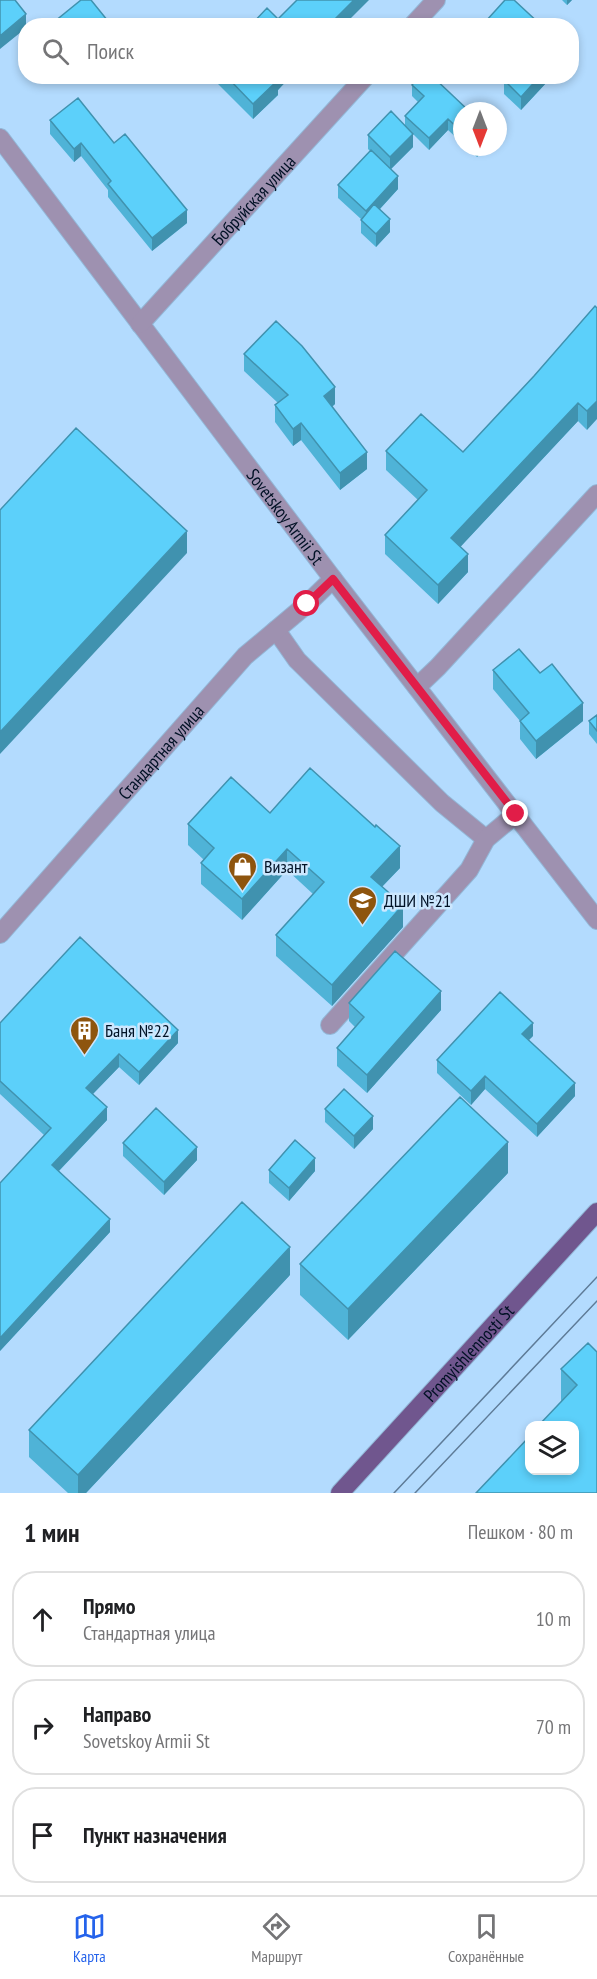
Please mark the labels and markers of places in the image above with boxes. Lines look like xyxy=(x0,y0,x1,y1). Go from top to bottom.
shop icon: Визант xyxy=(227,850,259,892)
place label: Визант xyxy=(264,855,308,878)
school or university icon: ДШИ №21 xyxy=(347,884,379,926)
place label: ДШИ №21 xyxy=(384,889,451,912)
building icon: Баня №22 xyxy=(68,1014,100,1056)
place label: Баня №22 xyxy=(105,1019,170,1042)

